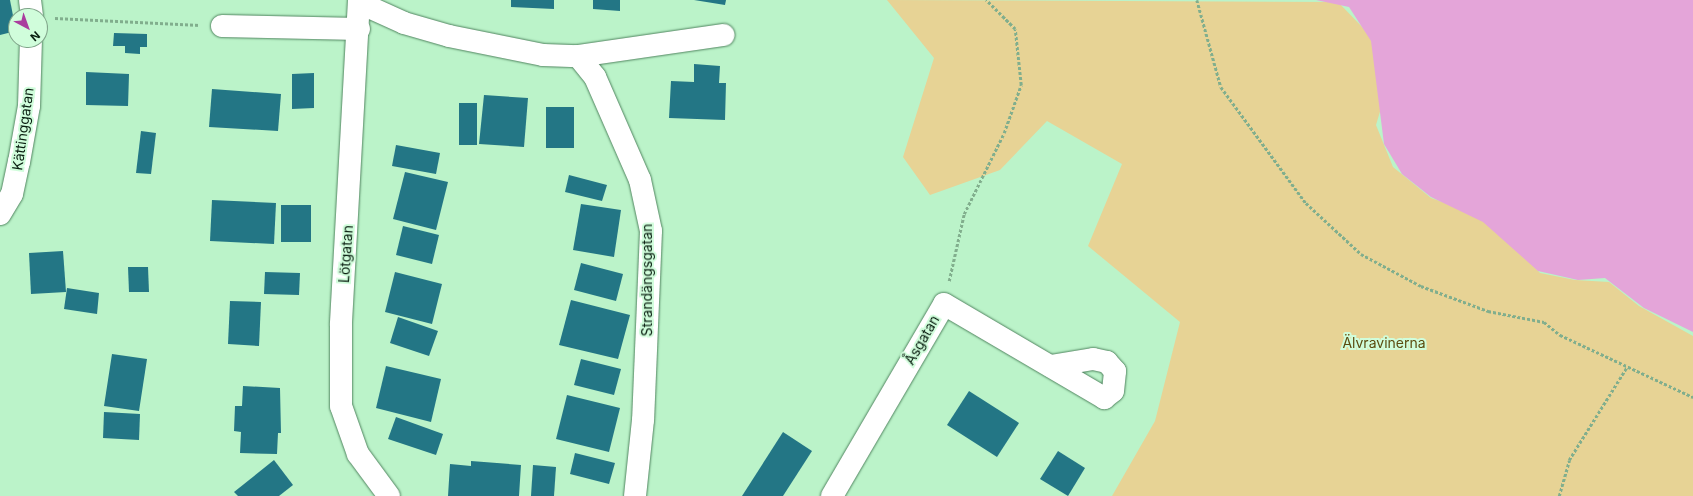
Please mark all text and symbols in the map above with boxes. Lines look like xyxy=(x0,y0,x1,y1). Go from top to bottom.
north arrow xyxy=(8,8,48,48)
text: N xyxy=(27,28,43,44)
street label: Kättinggatan xyxy=(9,86,37,172)
street label: Lötgatan xyxy=(336,224,356,284)
street label: Strandängsgatan xyxy=(639,224,655,336)
street label: Åsgatan xyxy=(901,312,943,368)
park label: Älvravinerna xyxy=(1342,335,1426,351)

